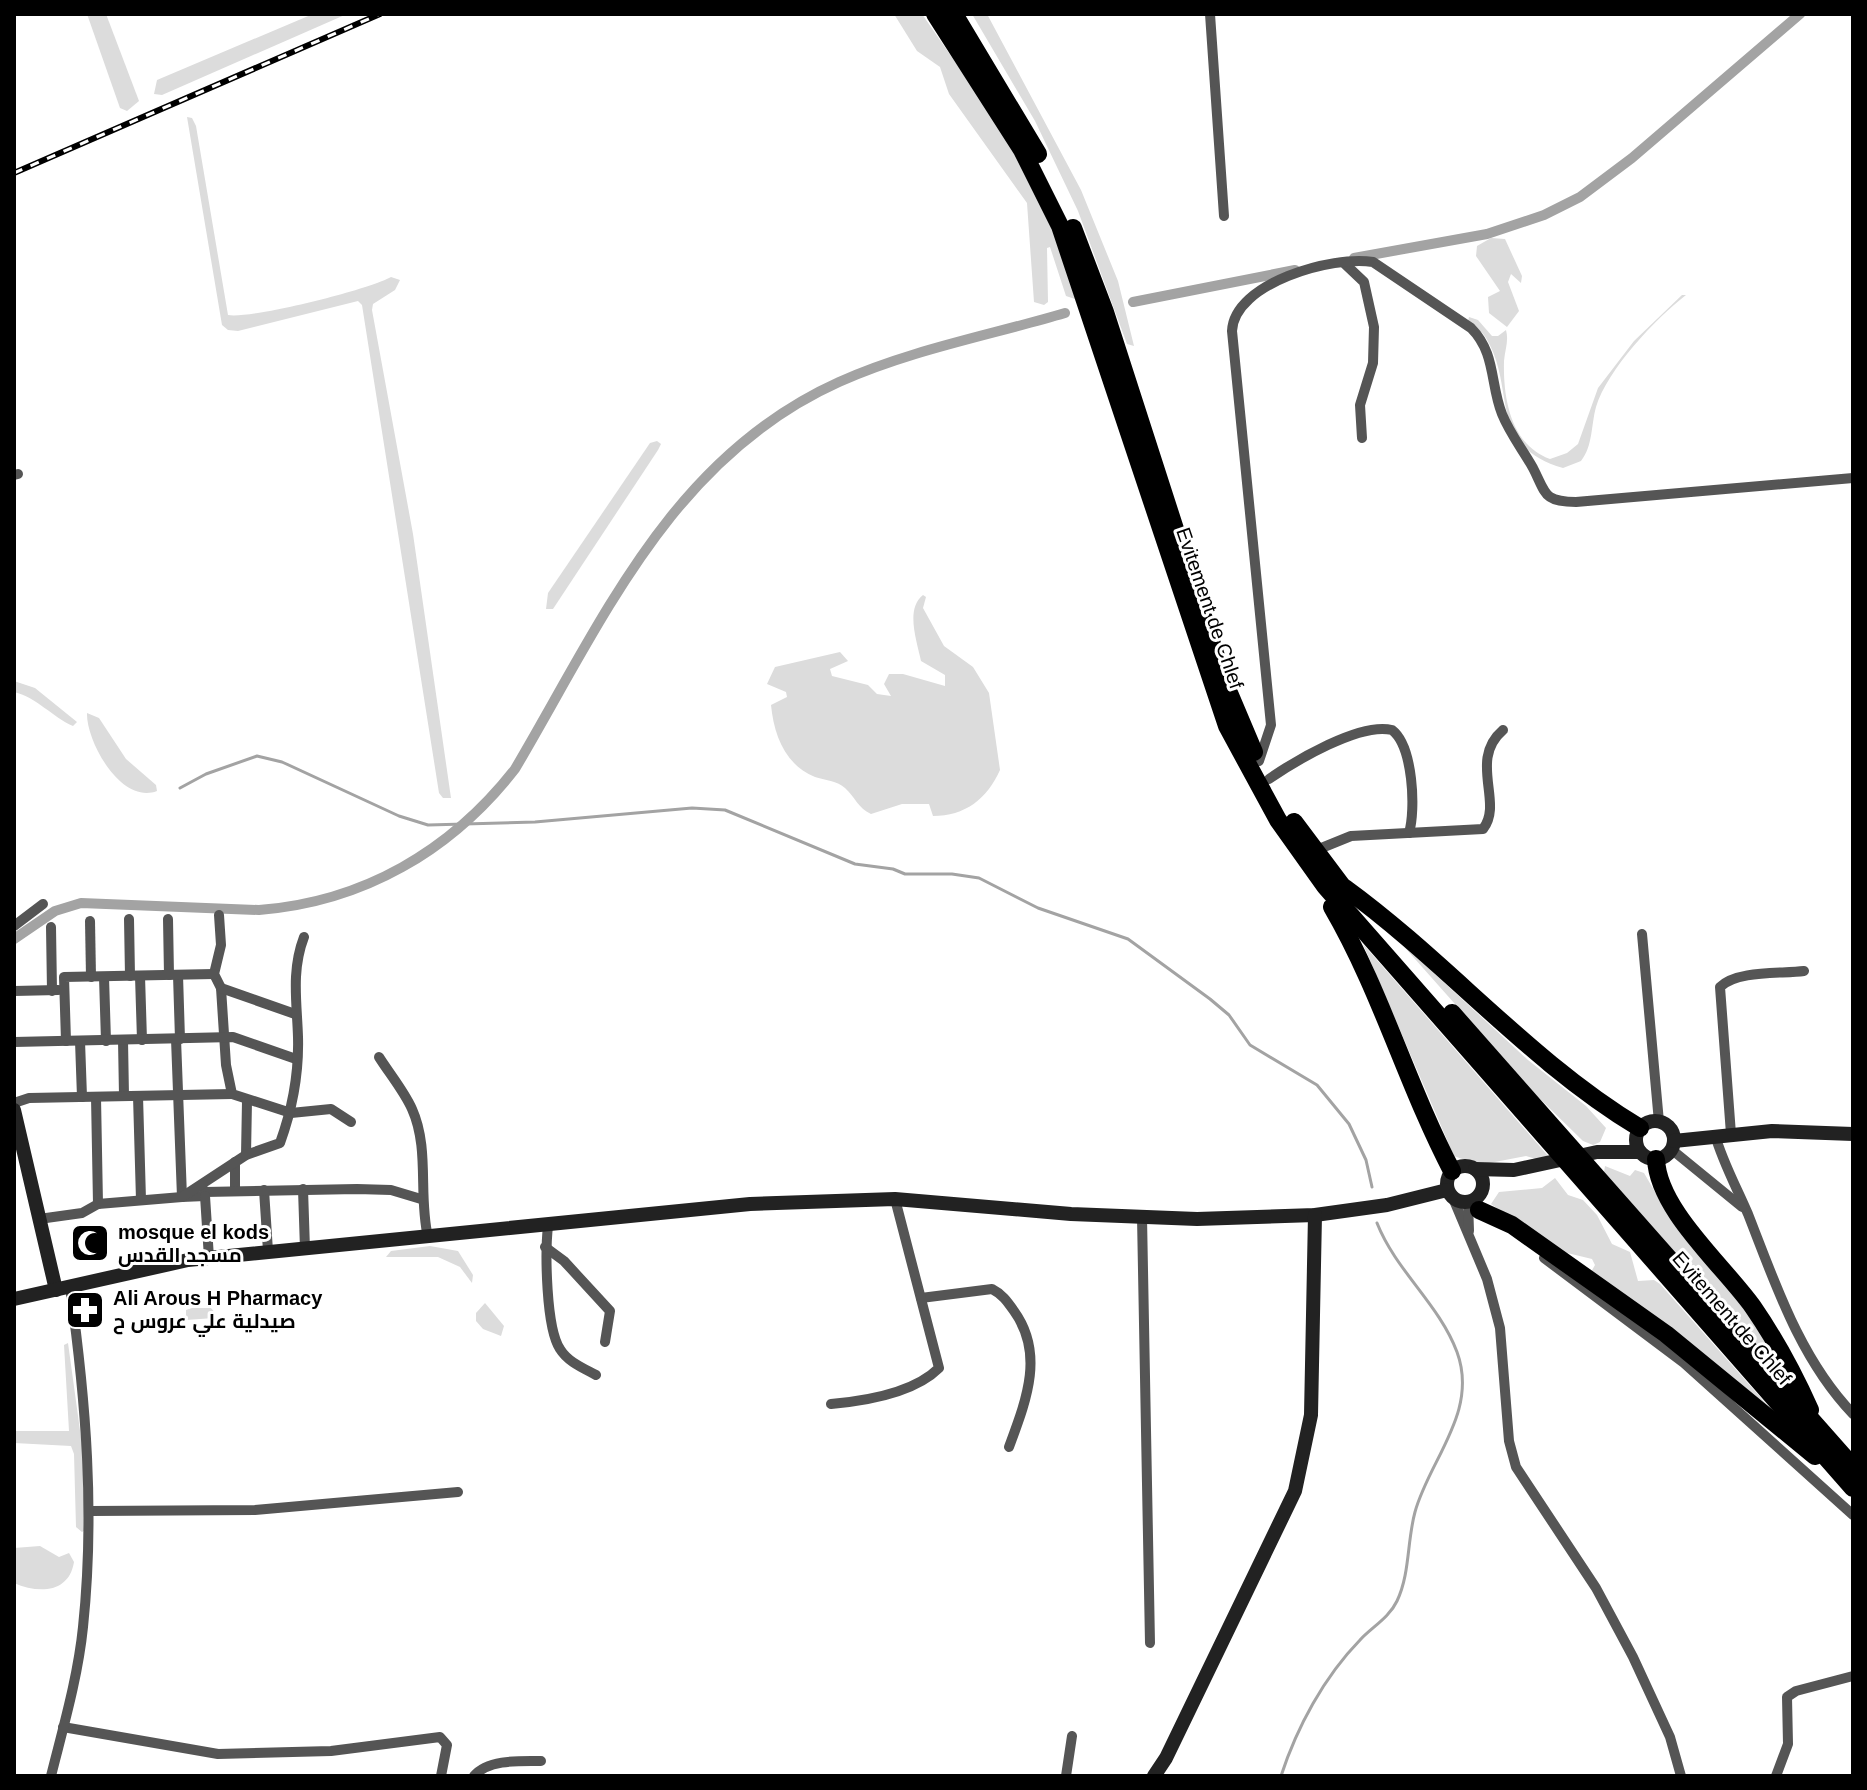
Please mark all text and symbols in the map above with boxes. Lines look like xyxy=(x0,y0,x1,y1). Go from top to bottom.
street label: Evitement de Chlef xyxy=(1172,525,1248,692)
place label: mosque el kods مسجد القدس xyxy=(118,1221,269,1267)
mosque icon: mosque el kods مسجد القدس xyxy=(69,1222,111,1264)
street label: Evitement de Chlef xyxy=(1668,1247,1796,1389)
place label: Ali Arous H Pharmacy صيدلية علي عروس ح xyxy=(113,1287,323,1337)
pharmacy icon: Ali Arous H Pharmacy صيدلية علي عروس ح xyxy=(64,1289,106,1331)

